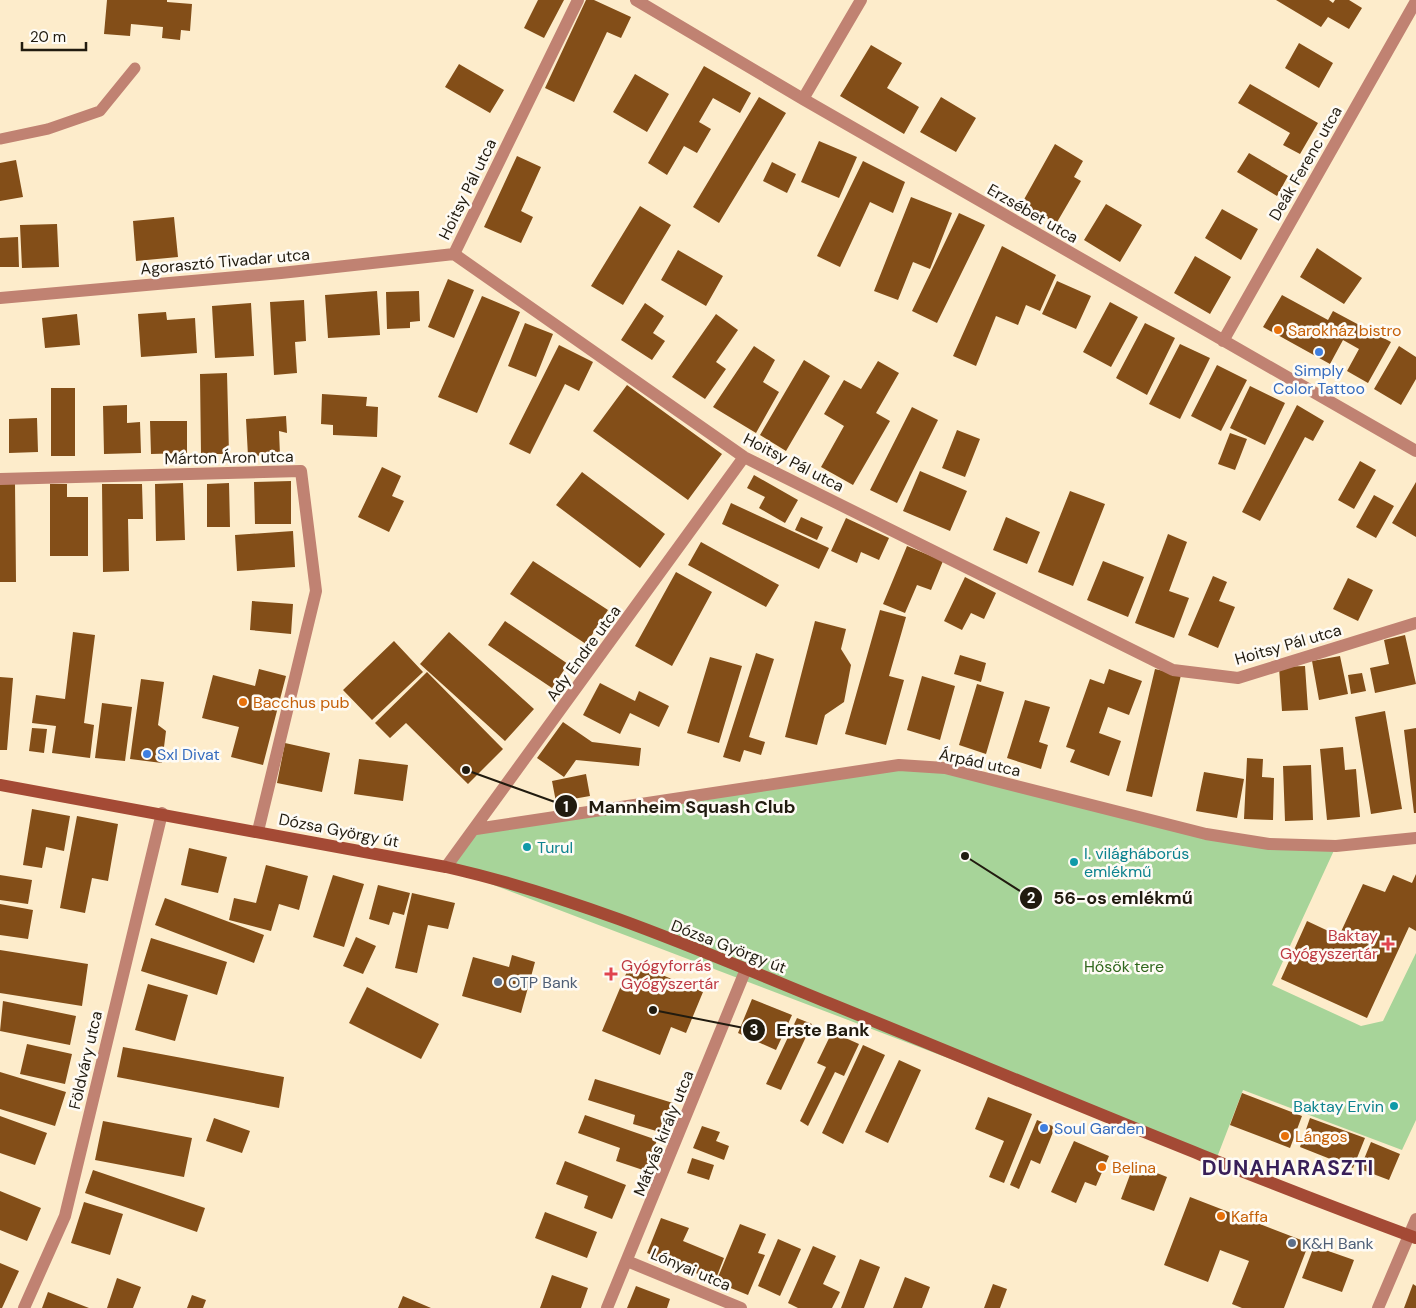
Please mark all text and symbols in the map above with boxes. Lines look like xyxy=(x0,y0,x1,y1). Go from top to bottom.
scale bar xyxy=(22,20,86,52)
text: 20 m xyxy=(30,27,66,47)
street label: Deák Ferenc utca xyxy=(1264,102,1347,224)
street label: Hoitsy Pál utca xyxy=(434,135,501,243)
street label: Erzsébet utca xyxy=(983,179,1082,248)
street label: Agorasztó Tivadar utca xyxy=(139,244,311,279)
place label: Sarokház bistro xyxy=(1288,320,1402,341)
marker: Sarokház bistro xyxy=(1272,324,1284,336)
marker: Simply Color Tattoo xyxy=(1313,346,1325,358)
place label: Simply Color Tattoo xyxy=(1273,360,1365,399)
street label: Hoitsy Pál utca xyxy=(740,428,847,497)
street label: Márton Áron utca xyxy=(164,446,294,469)
street label: Ady Endre utca xyxy=(542,601,625,705)
street label: Hoitsy Pál utca xyxy=(1232,619,1344,670)
place label: Bacchus pub xyxy=(253,692,350,713)
marker: Bacchus pub xyxy=(237,696,249,708)
place label: Sxl Divat xyxy=(157,744,220,765)
street label: Árpád utca xyxy=(937,744,1022,781)
marker: Sxl Divat xyxy=(141,748,153,760)
callout: Mannheim Squash Club xyxy=(553,790,805,823)
text: Mannheim Squash Club xyxy=(589,795,795,819)
text: 1 xyxy=(563,797,569,817)
street label: Dózsa György út xyxy=(277,809,401,852)
place label: Turul xyxy=(537,837,573,858)
marker: Turul xyxy=(521,841,533,853)
place label: I. világháborús emlékmű xyxy=(1084,843,1189,882)
marker: I. világháborús emlékmű xyxy=(1068,856,1080,868)
callout: 56-os emlékmű xyxy=(1018,881,1203,914)
text: 56-os emlékmű xyxy=(1053,886,1193,910)
text: 2 xyxy=(1027,888,1036,908)
street label: Dózsa György út xyxy=(668,915,789,978)
place label: Baktay Gyógyszertár xyxy=(1280,925,1378,964)
marker: Baktay Gyógyszertár xyxy=(1382,938,1394,950)
place label: Gyógyforrás Gyógyszertár xyxy=(621,955,719,994)
park label: Hősök tere xyxy=(1084,956,1164,977)
marker: Gyógyforrás Gyógyszertár xyxy=(605,968,617,980)
place label: OTP Bank xyxy=(508,972,578,993)
marker: OTP Bank xyxy=(492,976,504,988)
street label: Földváry utca xyxy=(64,1009,107,1111)
callout: Erste Bank xyxy=(741,1014,879,1047)
text: Erste Bank xyxy=(776,1018,870,1042)
text: 3 xyxy=(749,1020,759,1040)
street label: Mátyás király utca xyxy=(629,1067,698,1199)
place label: Baktay Ervin xyxy=(1293,1096,1384,1117)
marker: Baktay Ervin xyxy=(1388,1100,1400,1112)
place label: Soul Garden xyxy=(1054,1118,1145,1139)
marker: Soul Garden xyxy=(1038,1122,1050,1134)
place label: Lángos xyxy=(1295,1126,1347,1147)
marker: Lángos xyxy=(1279,1130,1291,1142)
district label: DUNAHARASZTI xyxy=(1202,1154,1374,1182)
place label: Belina xyxy=(1112,1157,1156,1178)
marker: Belina xyxy=(1096,1161,1108,1173)
place label: Kaffa xyxy=(1231,1206,1268,1227)
marker: Kaffa xyxy=(1215,1210,1227,1222)
place label: K&H Bank xyxy=(1302,1233,1374,1254)
marker: K&H Bank xyxy=(1286,1237,1298,1249)
street label: Lónyai utca xyxy=(648,1243,734,1296)

